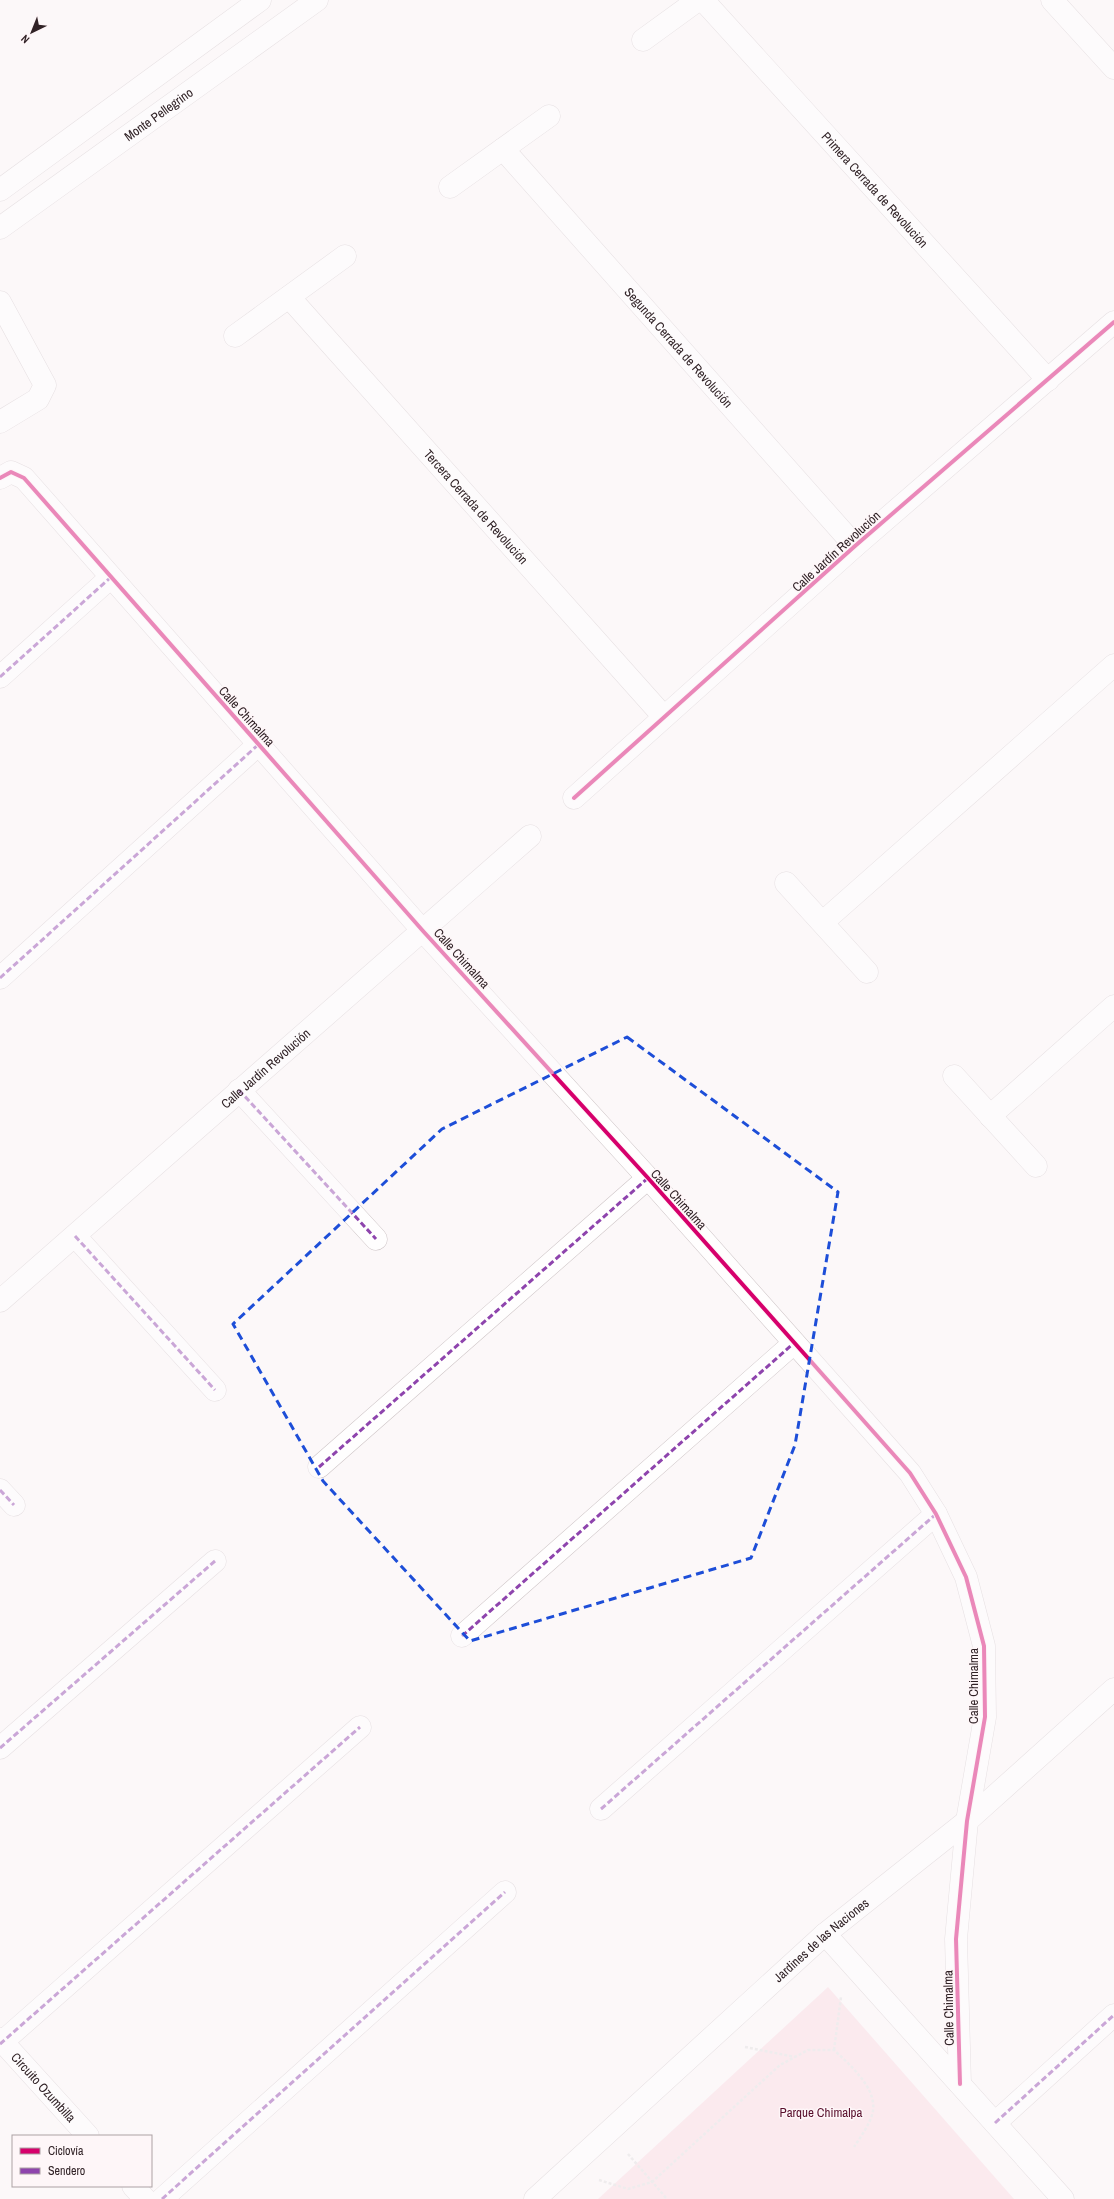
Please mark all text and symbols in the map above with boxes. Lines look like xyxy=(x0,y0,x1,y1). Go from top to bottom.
north arrow xyxy=(12,12,52,52)
text: N xyxy=(18,32,32,47)
street label: Monte Pellegrino xyxy=(121,84,196,145)
street label: Primera Cerrada de Revolución xyxy=(818,128,932,251)
street label: Segunda Cerrada de Revolución xyxy=(620,284,736,411)
street label: Tercera Cerrada de Revolución xyxy=(420,446,532,568)
street label: Calle Jardín Revolución xyxy=(789,507,884,596)
street label: Calle Chimalma xyxy=(215,682,278,750)
street label: Calle Chimalma xyxy=(430,924,493,992)
street label: Calle Jardín Revolución xyxy=(217,1025,314,1112)
street label: Calle Chimalma xyxy=(647,1165,710,1233)
street label: Calle Chimalma xyxy=(965,1648,982,1724)
street label: Jardines de las Naciones xyxy=(770,1894,872,1986)
street label: Calle Chimalma xyxy=(939,1970,958,2046)
street label: Circuito Ozumbilla xyxy=(7,2049,79,2126)
park label: Parque Chimalpa xyxy=(780,2104,863,2121)
legend xyxy=(12,2135,152,2187)
text: Ciclovía xyxy=(48,2143,84,2159)
text: Sendero xyxy=(48,2163,85,2179)

